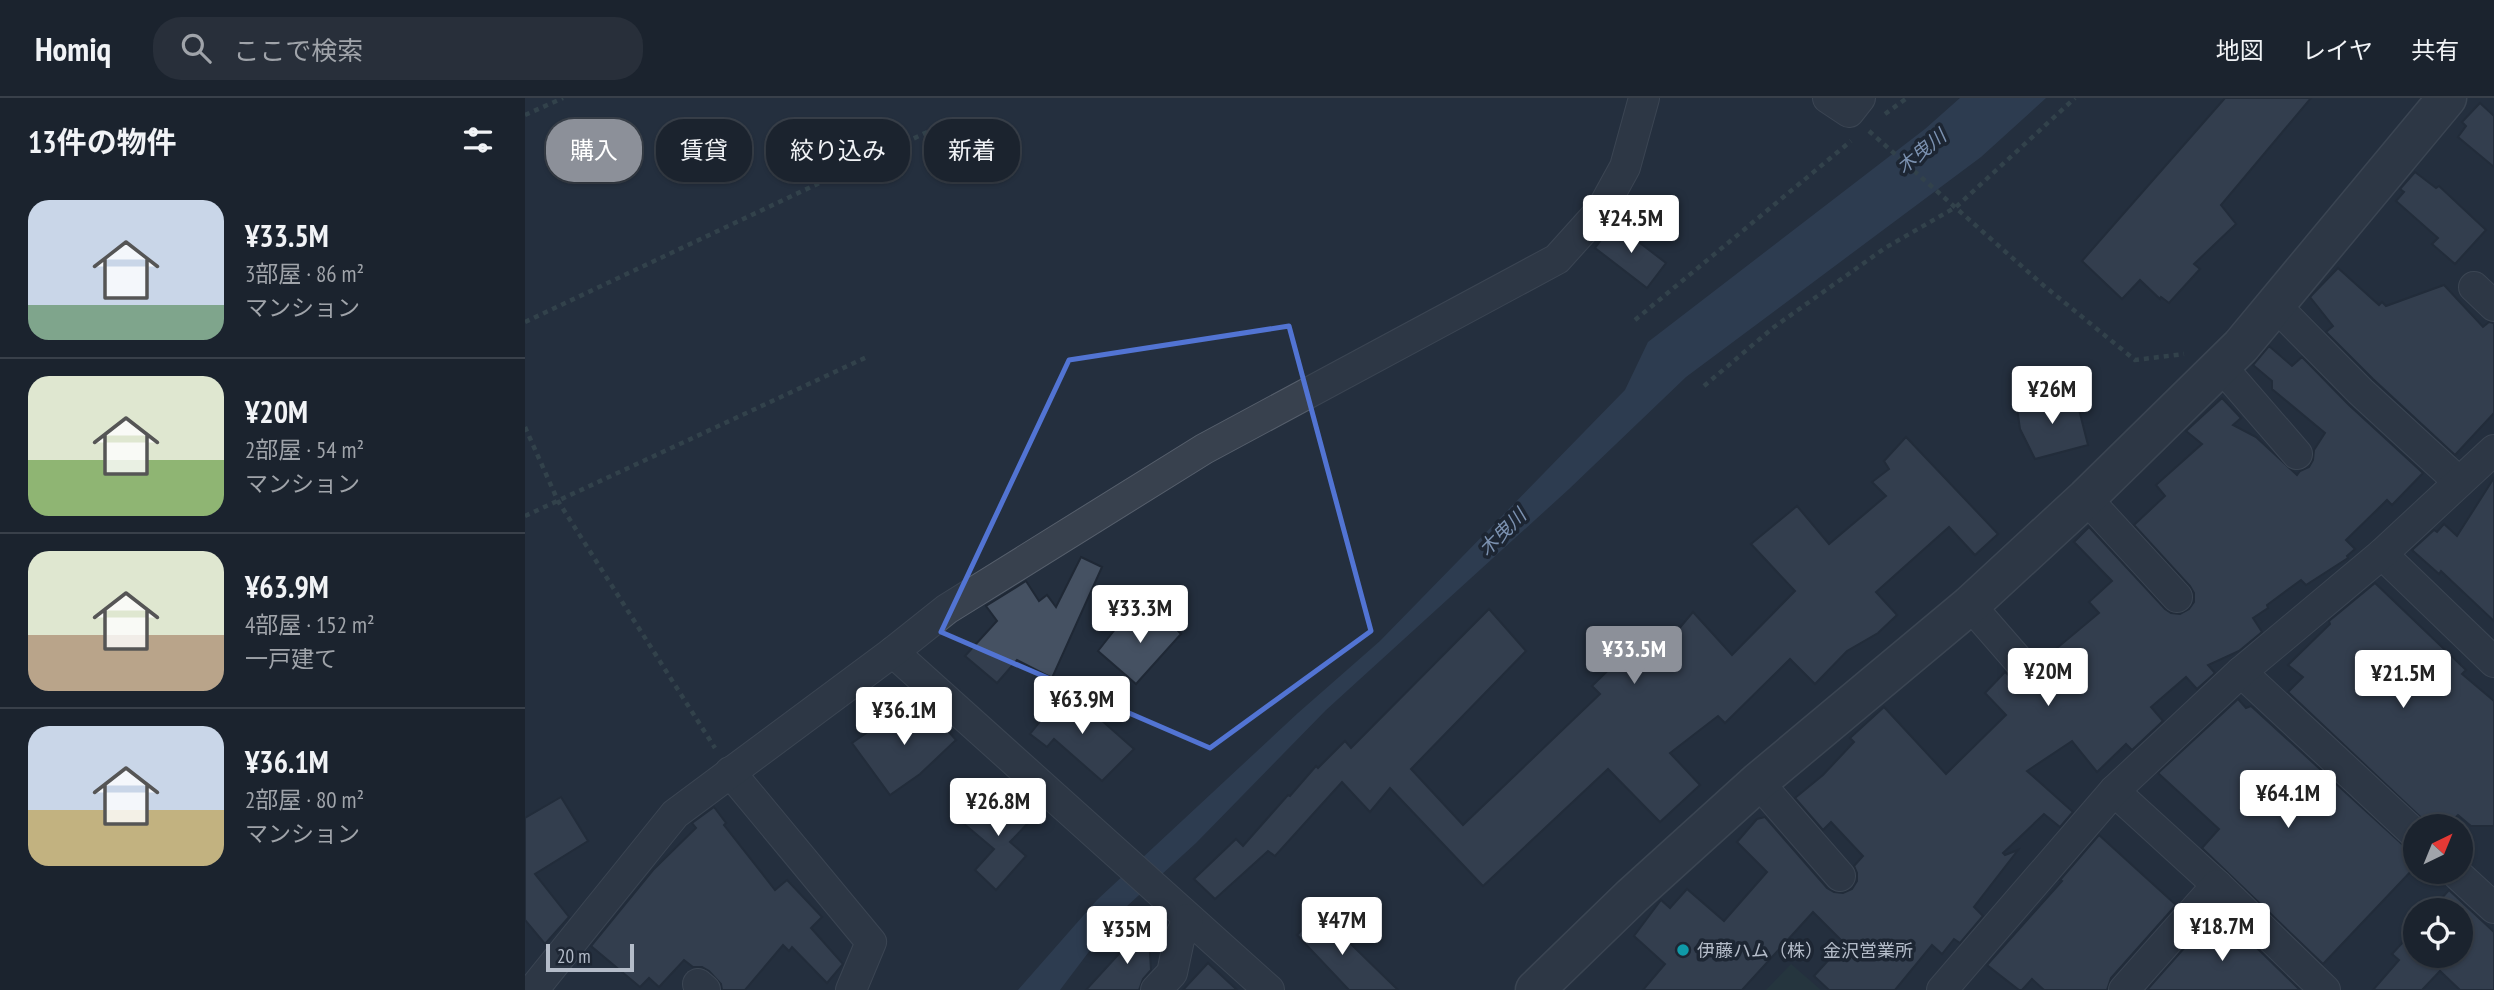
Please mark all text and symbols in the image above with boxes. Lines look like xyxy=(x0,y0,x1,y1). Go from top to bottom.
search box xyxy=(153,17,643,80)
text: Homiq xyxy=(35,27,111,70)
icon: search xyxy=(177,29,215,67)
text: ここで検索 xyxy=(233,34,363,67)
text: 地図 xyxy=(2216,35,2264,66)
text: レイヤ xyxy=(2302,35,2373,66)
text: 共有 xyxy=(2411,35,2459,66)
chip: 購入 xyxy=(546,119,642,182)
chip: 賃貸 xyxy=(656,119,752,182)
chip: 絞り込み xyxy=(766,119,910,182)
chip: 新着 xyxy=(924,119,1020,182)
icon: filters xyxy=(459,121,497,159)
text: 13件の物件 xyxy=(28,122,177,161)
water label: 木曳川 xyxy=(1891,122,1952,178)
pin: ¥24.5M xyxy=(1574,195,1688,255)
text: ¥24.5M xyxy=(1599,203,1663,232)
text: ¥33.5M xyxy=(245,216,329,255)
icon: home xyxy=(84,228,168,312)
text: 3部屋 · 86 m² xyxy=(245,259,364,288)
text: マンション xyxy=(245,293,360,322)
pin: ¥26M xyxy=(2011,366,2093,426)
text: ¥26M xyxy=(2028,374,2076,403)
text: ¥20M xyxy=(245,392,308,431)
icon: home xyxy=(84,404,168,488)
text: 2部屋 · 54 m² xyxy=(245,435,364,464)
text: マンション xyxy=(245,469,360,498)
water label: 木曳川 xyxy=(1473,502,1532,561)
text: ¥63.9M xyxy=(245,567,329,606)
icon: home xyxy=(84,579,168,663)
pin: ¥33.3M xyxy=(1083,586,1197,645)
text: ¥33.3M xyxy=(1108,593,1172,622)
text: 4部屋 · 152 m² xyxy=(245,610,375,639)
pin: ¥33.5M xyxy=(1577,626,1691,686)
text: ¥33.5M xyxy=(1602,634,1666,663)
text: 一戸建て xyxy=(245,644,337,673)
pin: ¥20M xyxy=(2007,648,2089,708)
pin: ¥21.5M xyxy=(2346,650,2460,710)
text: ¥20M xyxy=(2024,656,2072,685)
text: ¥21.5M xyxy=(2371,658,2435,687)
pin: ¥63.9M xyxy=(1025,676,1139,736)
text: ¥63.9M xyxy=(1050,684,1114,713)
pin: ¥36.1M xyxy=(847,688,961,747)
text: ¥36.1M xyxy=(872,695,936,724)
text: ¥36.1M xyxy=(245,742,329,781)
icon: home xyxy=(84,754,168,838)
pin: ¥64.1M xyxy=(2231,770,2345,830)
pin: ¥26.8M xyxy=(941,778,1055,838)
text: ¥64.1M xyxy=(2256,778,2320,807)
text: 2部屋 · 80 m² xyxy=(245,785,364,814)
text: ¥26.8M xyxy=(966,786,1030,815)
north arrow xyxy=(2403,814,2473,884)
map controls xyxy=(2403,814,2473,968)
text: マンション xyxy=(245,819,360,848)
pin: ¥47M xyxy=(1301,898,1383,957)
button: locate xyxy=(2403,898,2473,968)
pin: ¥18.7M xyxy=(2165,904,2279,963)
text: ¥47M xyxy=(1318,905,1366,934)
pin: ¥35M xyxy=(1086,906,1168,966)
text: ¥18.7M xyxy=(2190,911,2254,940)
text: ¥35M xyxy=(1103,914,1151,943)
place label: 伊藤ハム（株）金沢営業所 xyxy=(1697,939,1913,962)
scale bar xyxy=(546,941,633,973)
marker: 伊藤ハム（株）金沢営業所 xyxy=(1675,942,1691,958)
text: 20 m xyxy=(557,944,591,968)

